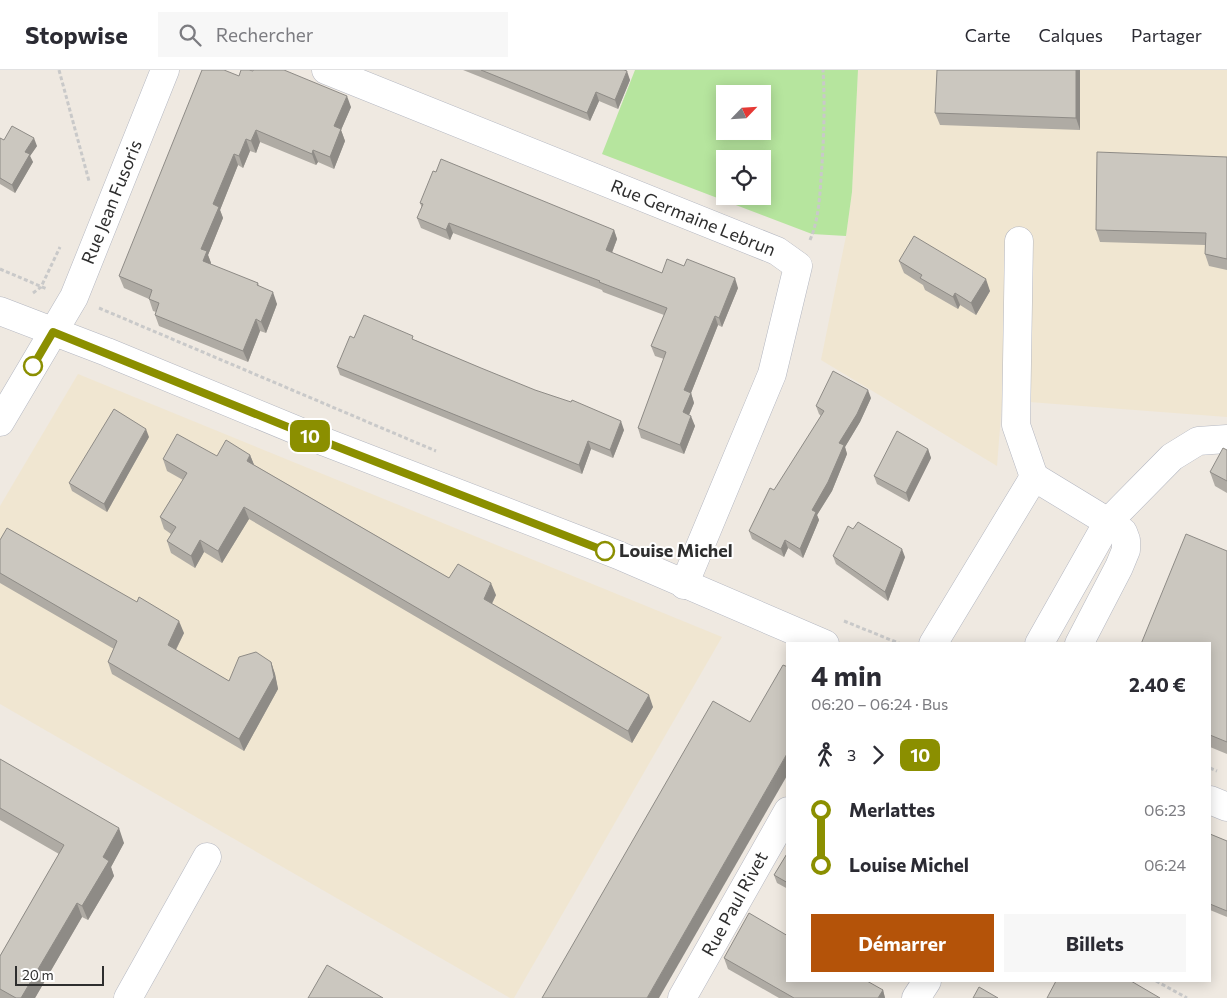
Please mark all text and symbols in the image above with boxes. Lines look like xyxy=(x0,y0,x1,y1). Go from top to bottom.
search box xyxy=(158,12,508,57)
text: Stopwise xyxy=(25,20,128,49)
icon: search xyxy=(176,21,204,49)
text: Rechercher xyxy=(216,23,313,46)
text: Carte xyxy=(965,24,1010,46)
text: Calques xyxy=(1038,24,1103,46)
text: Partager xyxy=(1131,24,1202,46)
north arrow xyxy=(716,85,771,140)
map controls xyxy=(716,85,771,205)
street label: Rue Jean Fusoris xyxy=(76,136,146,267)
button: locate xyxy=(716,150,771,205)
street label: Rue Germaine Lebrun xyxy=(608,174,779,260)
unlabelled marker xyxy=(23,356,43,376)
line badge: 10 xyxy=(288,420,332,452)
text: 10 xyxy=(300,425,320,447)
place label: Louise Michel xyxy=(619,539,733,561)
marker: Louise Michel xyxy=(595,541,615,561)
text: 4 min xyxy=(811,658,882,692)
text: 2.40 € xyxy=(1129,673,1186,696)
text: 06:20 – 06:24 · Bus xyxy=(811,694,948,713)
icon: walk xyxy=(811,741,839,769)
icon: forward xyxy=(864,741,892,769)
text: 10 xyxy=(910,744,930,766)
text: 3 xyxy=(847,745,856,764)
text: Merlattes xyxy=(849,798,935,821)
text: 06:23 xyxy=(1144,800,1186,819)
street label: Rue Paul Rivet xyxy=(696,847,772,960)
text: Louise Michel xyxy=(849,853,969,876)
text: 06:24 xyxy=(1144,855,1186,874)
button: Démarrer xyxy=(811,914,994,972)
button: Billets xyxy=(1004,914,1186,972)
scale bar xyxy=(15,963,104,986)
text: 20 m xyxy=(22,966,54,983)

